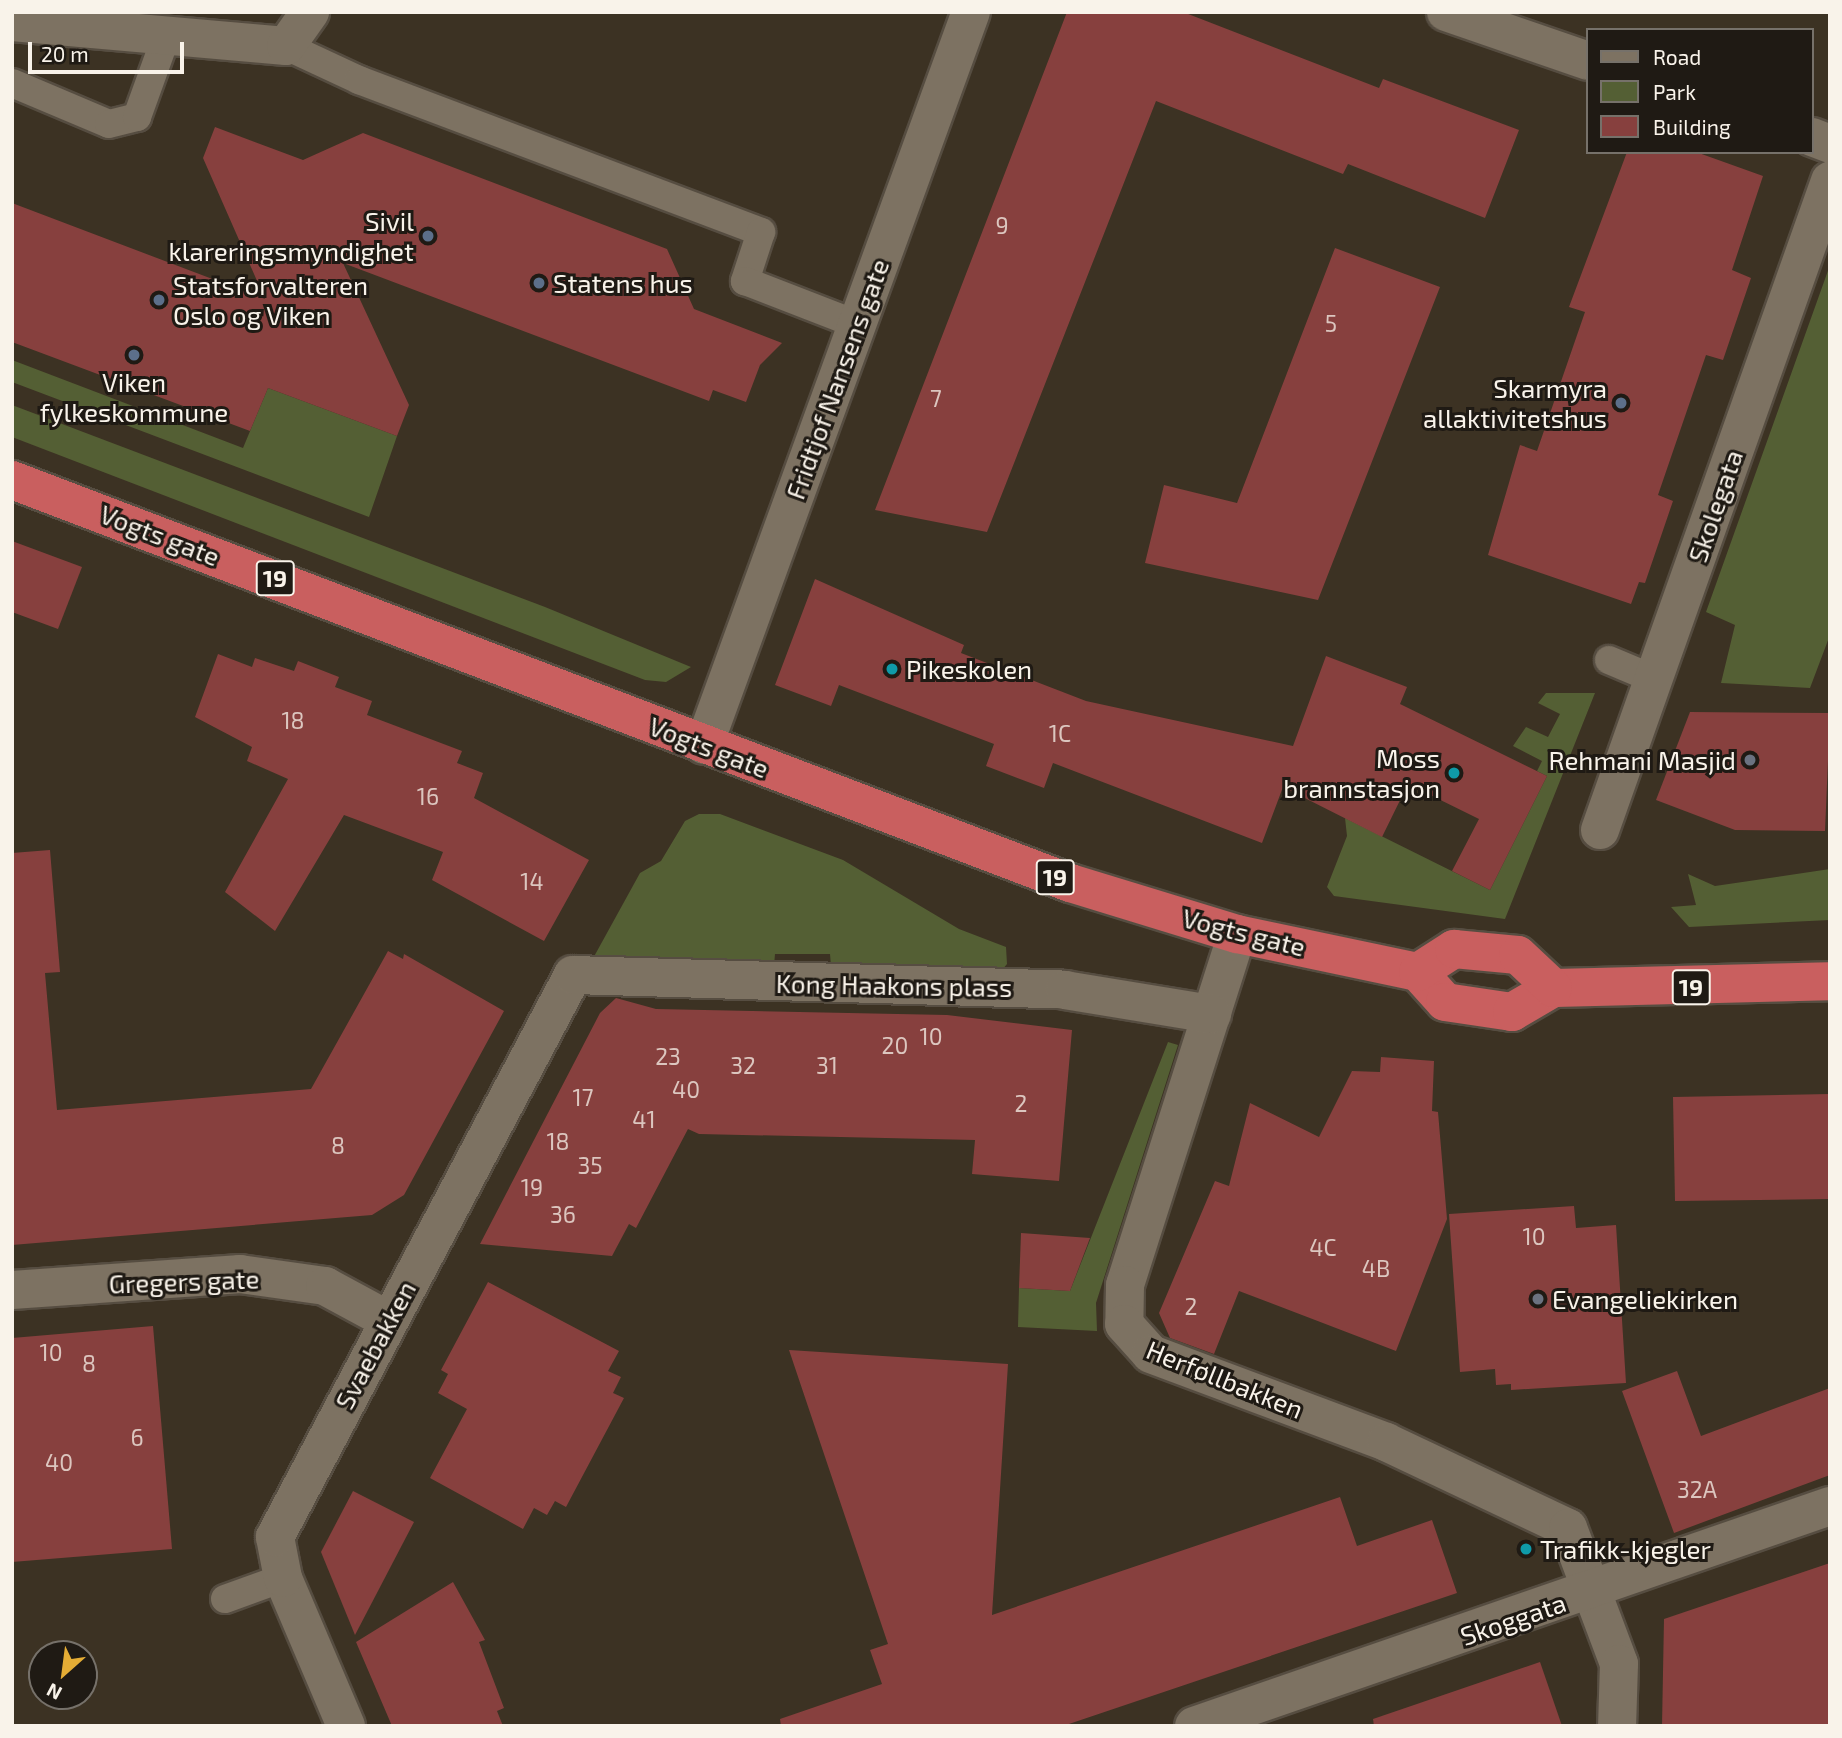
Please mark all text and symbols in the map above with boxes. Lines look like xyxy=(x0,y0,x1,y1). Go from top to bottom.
scale bar xyxy=(32,28,187,72)
legend xyxy=(1587,28,1814,154)
text: 20 m xyxy=(41,41,89,66)
text: Road xyxy=(1653,44,1701,69)
text: Park xyxy=(1653,79,1696,104)
text: Building xyxy=(1653,114,1731,139)
place label: Sivil klareringsmyndighet xyxy=(169,205,414,266)
house number: 9 xyxy=(995,211,1009,239)
marker: Sivil klareringsmyndighet xyxy=(420,228,436,244)
street label: Fridtjof Nansens gate xyxy=(779,254,895,504)
place label: Statens hus xyxy=(553,267,693,299)
place label: Statsforvalteren Oslo og Viken xyxy=(173,269,368,330)
marker: Statens hus xyxy=(531,275,547,291)
marker: Statsforvalteren Oslo og Viken xyxy=(151,292,167,308)
house number: 5 xyxy=(1325,309,1337,337)
marker: Viken fylkeskommune xyxy=(126,347,142,363)
place label: Viken fylkeskommune xyxy=(40,366,228,428)
place label: Skarmyra allaktivitetshus xyxy=(1423,372,1607,434)
house number: 7 xyxy=(930,384,942,412)
marker: Skarmyra allaktivitetshus xyxy=(1613,395,1629,411)
street label: Skolegata xyxy=(1681,446,1749,566)
street label: Vogts gate xyxy=(96,498,224,572)
road number: 19 xyxy=(254,558,296,598)
place label: Pikeskolen xyxy=(906,653,1032,685)
marker: Pikeskolen xyxy=(884,661,900,677)
house number: 18 xyxy=(281,706,305,734)
street label: Vogts gate xyxy=(645,710,773,784)
house number: 1C xyxy=(1049,719,1071,747)
place label: Moss brannstasjon xyxy=(1283,742,1440,804)
place label: Rehmani Masjid xyxy=(1548,744,1736,776)
marker: Rehmani Masjid xyxy=(1742,752,1758,768)
marker: Moss brannstasjon xyxy=(1446,765,1462,781)
house number: 16 xyxy=(417,782,439,810)
road number: 19 xyxy=(1034,856,1076,898)
house number: 14 xyxy=(520,867,544,895)
street label: Vogts gate xyxy=(1179,902,1309,962)
street label: Kong Haakons plass xyxy=(776,967,1012,1003)
road number: 19 xyxy=(1670,967,1712,1007)
house number: 10 xyxy=(919,1022,943,1050)
house number: 20 xyxy=(882,1031,908,1059)
house number: 23 xyxy=(655,1042,681,1070)
house number: 32 xyxy=(730,1051,756,1079)
house number: 31 xyxy=(816,1051,838,1079)
house number: 40 xyxy=(672,1075,700,1103)
house number: 17 xyxy=(573,1083,593,1111)
house number: 2 xyxy=(1015,1089,1027,1117)
house number: 41 xyxy=(632,1105,656,1133)
house number: 18 xyxy=(546,1127,570,1155)
house number: 8 xyxy=(331,1131,345,1159)
house number: 35 xyxy=(577,1151,603,1179)
house number: 19 xyxy=(521,1173,543,1201)
house number: 36 xyxy=(550,1200,576,1228)
house number: 10 xyxy=(1522,1222,1546,1250)
house number: 4C xyxy=(1309,1233,1337,1261)
house number: 4B xyxy=(1362,1254,1390,1282)
street label: Gregers gate xyxy=(108,1263,260,1299)
street label: Svaebakken xyxy=(328,1276,422,1414)
place label: Evangeliekirken xyxy=(1552,1283,1738,1315)
marker: Evangeliekirken xyxy=(1530,1291,1546,1307)
house number: 2 xyxy=(1185,1292,1197,1320)
street label: Herføllbakken xyxy=(1142,1333,1308,1425)
house number: 10 xyxy=(39,1338,63,1366)
house number: 8 xyxy=(82,1349,96,1377)
house number: 6 xyxy=(130,1423,144,1451)
house number: 40 xyxy=(45,1448,73,1476)
house number: 32A xyxy=(1677,1475,1717,1503)
place label: Trafikk-kjegler xyxy=(1540,1533,1711,1565)
marker: Trafikk-kjegler xyxy=(1518,1541,1534,1557)
street label: Skoggata xyxy=(1456,1586,1570,1652)
north arrow xyxy=(28,1640,98,1710)
text: N xyxy=(42,1679,65,1706)

